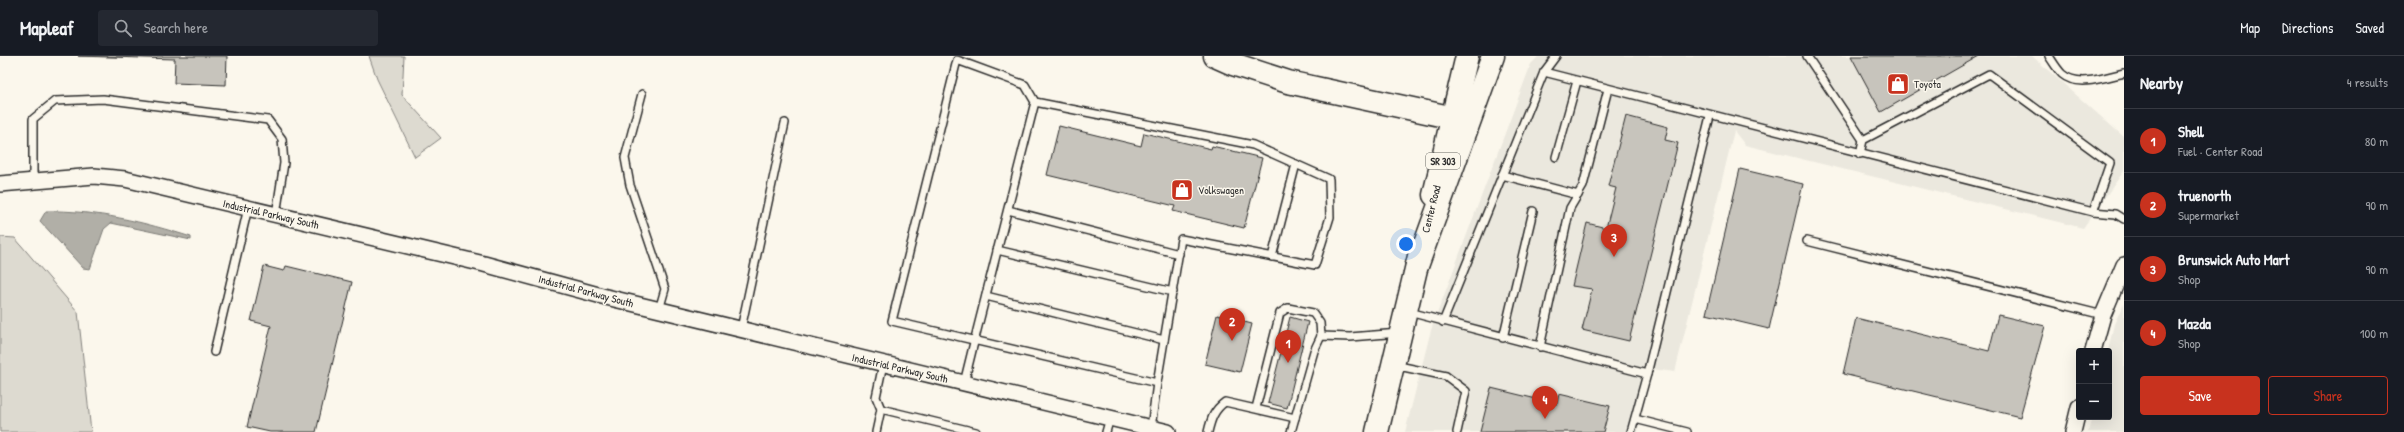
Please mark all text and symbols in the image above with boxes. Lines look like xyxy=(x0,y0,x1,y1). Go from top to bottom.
search box xyxy=(98,10,378,46)
text: Mapleaf xyxy=(20,15,74,41)
icon: search xyxy=(112,17,134,39)
text: Search here xyxy=(144,17,208,38)
text: Map xyxy=(2240,18,2260,37)
text: Directions xyxy=(2282,18,2333,37)
text: Saved xyxy=(2355,18,2384,37)
shop icon: Toyota xyxy=(1885,71,1911,97)
text: Nearby xyxy=(2140,71,2183,94)
text: 4 results xyxy=(2347,73,2388,91)
place label: Toyota xyxy=(1914,77,1941,91)
text: Shell xyxy=(2178,121,2204,142)
text: 1 xyxy=(2151,132,2155,150)
text: 80 m xyxy=(2365,132,2388,150)
text: Fuel · Center Road xyxy=(2178,142,2262,160)
road number: SR 303 xyxy=(1426,153,1460,169)
shop icon: Volkswagen xyxy=(1169,177,1195,203)
place label: Volkswagen xyxy=(1198,183,1244,197)
street label: Center Road xyxy=(1418,183,1444,234)
text: truenorth xyxy=(2178,185,2231,206)
street label: Industrial Parkway South xyxy=(222,196,321,232)
text: 2 xyxy=(2150,196,2156,214)
text: 90 m xyxy=(2366,196,2388,214)
text: Supermarket xyxy=(2178,206,2239,224)
pin: 3 xyxy=(1601,224,1627,257)
your location xyxy=(1396,234,1416,254)
text: Brunswick Auto Mart xyxy=(2178,249,2289,270)
text: 3 xyxy=(2150,260,2156,278)
text: 90 m xyxy=(2366,260,2388,278)
text: Shop xyxy=(2178,270,2200,288)
street label: Industrial Parkway South xyxy=(537,272,636,311)
pin: 2 xyxy=(1219,308,1245,341)
text: Mazda xyxy=(2178,313,2211,334)
text: 4 xyxy=(2151,324,2155,342)
text: 100 m xyxy=(2360,324,2388,342)
pin: 1 xyxy=(1275,330,1301,363)
text: Shop xyxy=(2178,334,2200,352)
map controls xyxy=(2076,348,2112,420)
button: + xyxy=(2076,348,2112,384)
street label: Industrial Parkway South xyxy=(851,350,950,386)
button: Save xyxy=(2140,376,2260,415)
button: Share xyxy=(2268,376,2388,415)
button: − xyxy=(2076,384,2112,420)
pin: 4 xyxy=(1532,386,1558,419)

